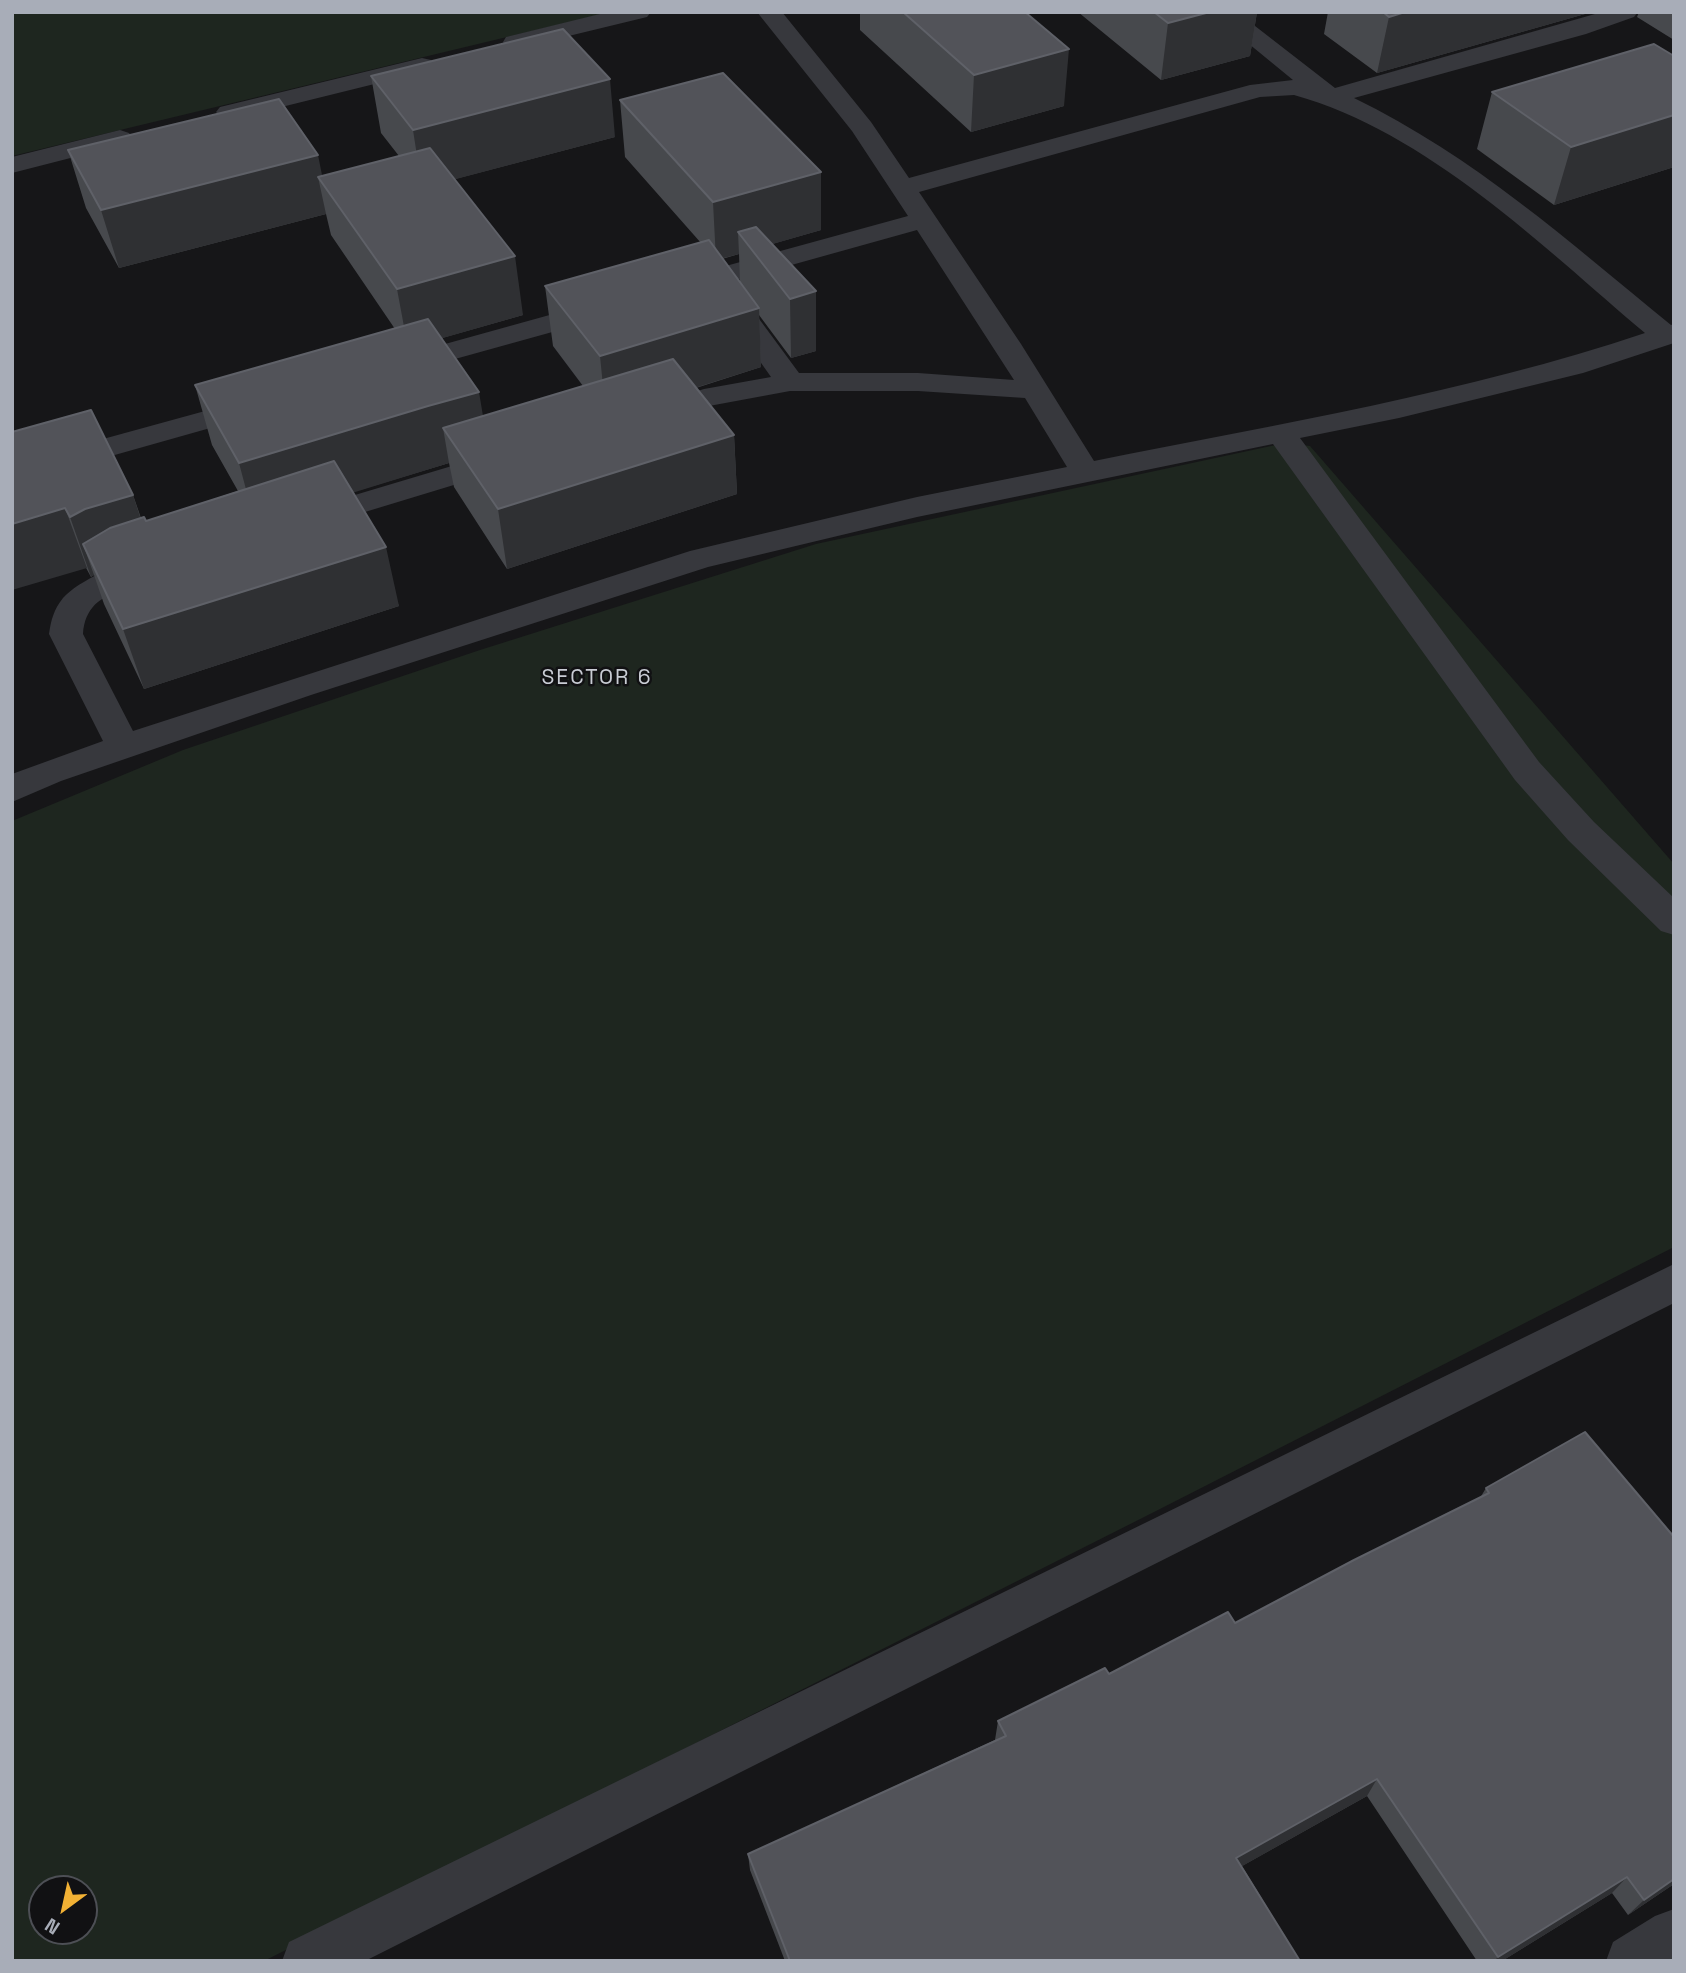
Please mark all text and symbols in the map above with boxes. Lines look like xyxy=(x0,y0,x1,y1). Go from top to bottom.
district label: SECTOR 6 xyxy=(542,665,652,691)
north arrow xyxy=(28,1875,98,1945)
text: N xyxy=(40,1912,65,1940)

